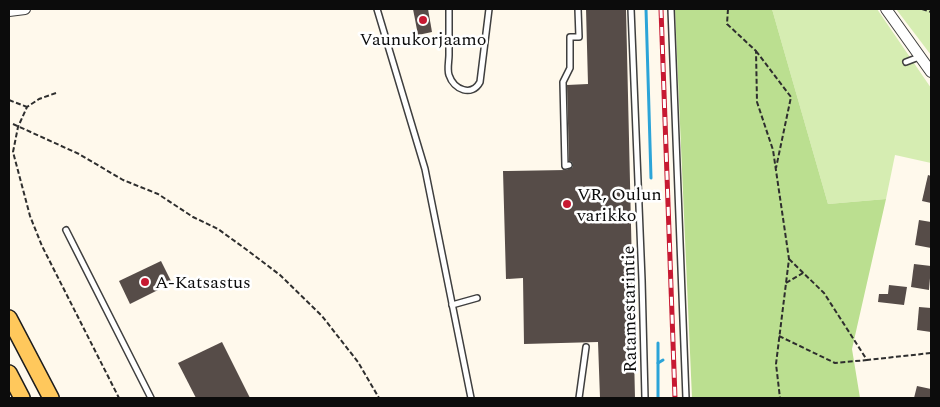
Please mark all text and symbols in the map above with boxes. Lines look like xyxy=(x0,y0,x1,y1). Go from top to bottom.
marker: Vaunukorjaamo xyxy=(417,14,429,26)
place label: Vaunukorjaamo xyxy=(360,26,486,53)
place label: VR, Oulun varikko xyxy=(576,181,662,229)
marker: VR, Oulun varikko xyxy=(561,198,573,210)
street label: Ratamestarintie xyxy=(615,245,644,373)
place label: A-Katsastus xyxy=(155,269,251,296)
marker: A-Katsastus xyxy=(139,276,151,288)

